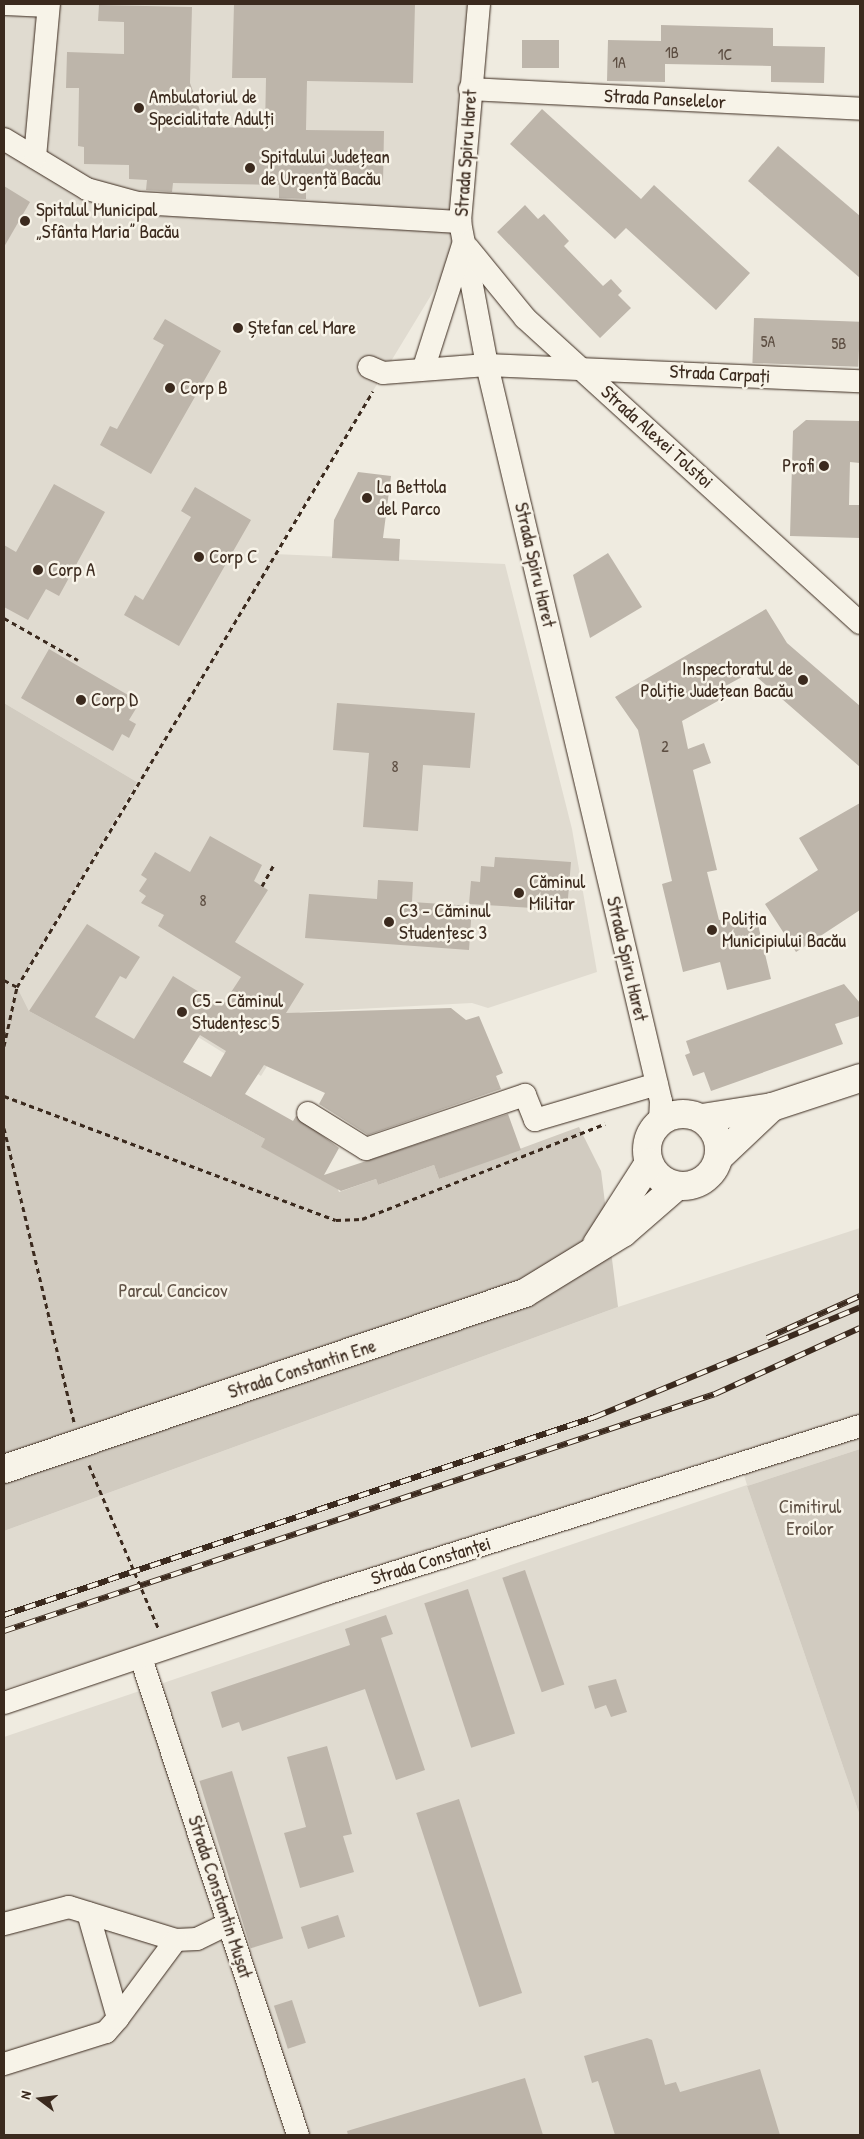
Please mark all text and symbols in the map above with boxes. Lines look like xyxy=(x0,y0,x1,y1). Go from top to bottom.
house number: 1B xyxy=(665,42,679,62)
house number: 1C xyxy=(718,44,732,64)
house number: 1A xyxy=(612,52,626,72)
street label: Strada Panselelor xyxy=(604,84,726,114)
place label: Ambulatoriul de Specialitate Adulți xyxy=(149,86,274,130)
street label: Strada Spiru Haret xyxy=(450,89,482,217)
marker: Ambulatoriul de Specialitate Adulți xyxy=(133,102,145,114)
place label: Spitalului Județean de Urgență Bacău xyxy=(261,146,390,190)
marker: Spitalului Județean de Urgență Bacău xyxy=(243,161,257,175)
place label: Spitalul Municipal „Sfânta Maria” Bacău xyxy=(36,199,179,243)
marker: Spitalul Municipal „Sfânta Maria” Bacău xyxy=(18,214,32,228)
place label: Ștefan cel Mare xyxy=(248,317,356,339)
marker: Ștefan cel Mare xyxy=(232,322,244,334)
house number: 5A xyxy=(761,331,775,351)
house number: 5B xyxy=(832,333,846,353)
street label: Strada Carpați xyxy=(669,360,771,388)
place label: Corp B xyxy=(180,377,228,399)
street label: Strada Alexei Tolstoi xyxy=(596,381,718,493)
marker: Corp B xyxy=(164,382,176,394)
place label: Profi xyxy=(782,455,814,477)
marker: Profi xyxy=(818,460,830,472)
place label: La Bettola del Parco xyxy=(377,476,446,520)
marker: La Bettola del Parco xyxy=(361,492,373,504)
street label: Strada Spiru Haret xyxy=(510,500,560,630)
place label: Corp C xyxy=(209,546,257,568)
marker: Corp C xyxy=(193,551,205,563)
place label: Corp A xyxy=(48,559,95,581)
marker: Corp A xyxy=(32,564,44,576)
place label: Inspectoratul de Poliție Județean Bacău xyxy=(641,658,793,702)
marker: Inspectoratul de Poliție Județean Bacău xyxy=(797,674,809,686)
place label: Corp D xyxy=(91,689,138,711)
marker: Corp D xyxy=(75,694,87,706)
house number: 2 xyxy=(661,736,669,756)
house number: 8 xyxy=(392,756,398,776)
place label: Căminul Militar xyxy=(529,871,585,915)
marker: Căminul Militar xyxy=(513,887,525,899)
house number: 8 xyxy=(200,890,206,910)
street label: Strada Spiru Haret xyxy=(602,894,652,1024)
place label: C3 - Căminul Studențesc 3 xyxy=(399,900,491,944)
place label: Poliția Municipiului Bacău xyxy=(722,908,846,952)
marker: C3 - Căminul Studențesc 3 xyxy=(383,916,395,928)
marker: Poliția Municipiului Bacău xyxy=(706,924,718,936)
place label: C5 - Căminul Studențesc 5 xyxy=(192,990,283,1034)
marker: C5 - Căminul Studențesc 5 xyxy=(176,1006,188,1018)
park label: Parcul Cancicov xyxy=(118,1280,228,1302)
street label: Strada Constantin Ene xyxy=(225,1334,379,1404)
park label: Cimitirul Eroilor xyxy=(779,1496,841,1540)
street label: Strada Constanței xyxy=(368,1532,494,1590)
street label: Strada Constantin Mușat xyxy=(183,1813,257,1981)
north arrow xyxy=(15,2074,65,2124)
text: N xyxy=(15,2089,35,2101)

